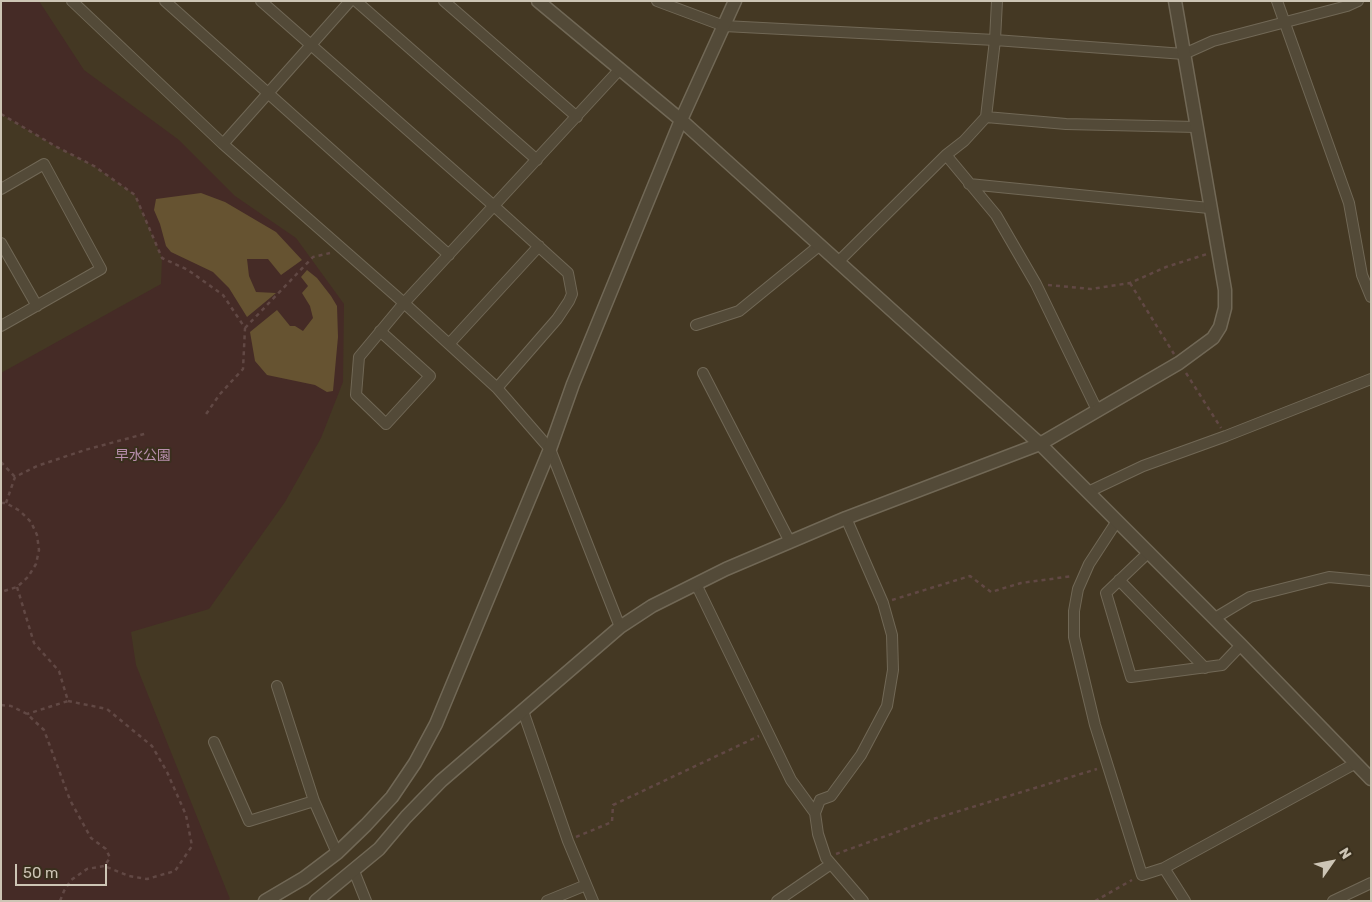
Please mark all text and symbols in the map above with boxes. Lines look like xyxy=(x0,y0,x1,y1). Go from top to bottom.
park label: 早水公園 xyxy=(115,448,171,464)
north arrow xyxy=(1307,837,1357,887)
text: N xyxy=(1335,845,1355,862)
scale bar xyxy=(18,854,110,886)
text: 50 m xyxy=(23,864,58,882)

